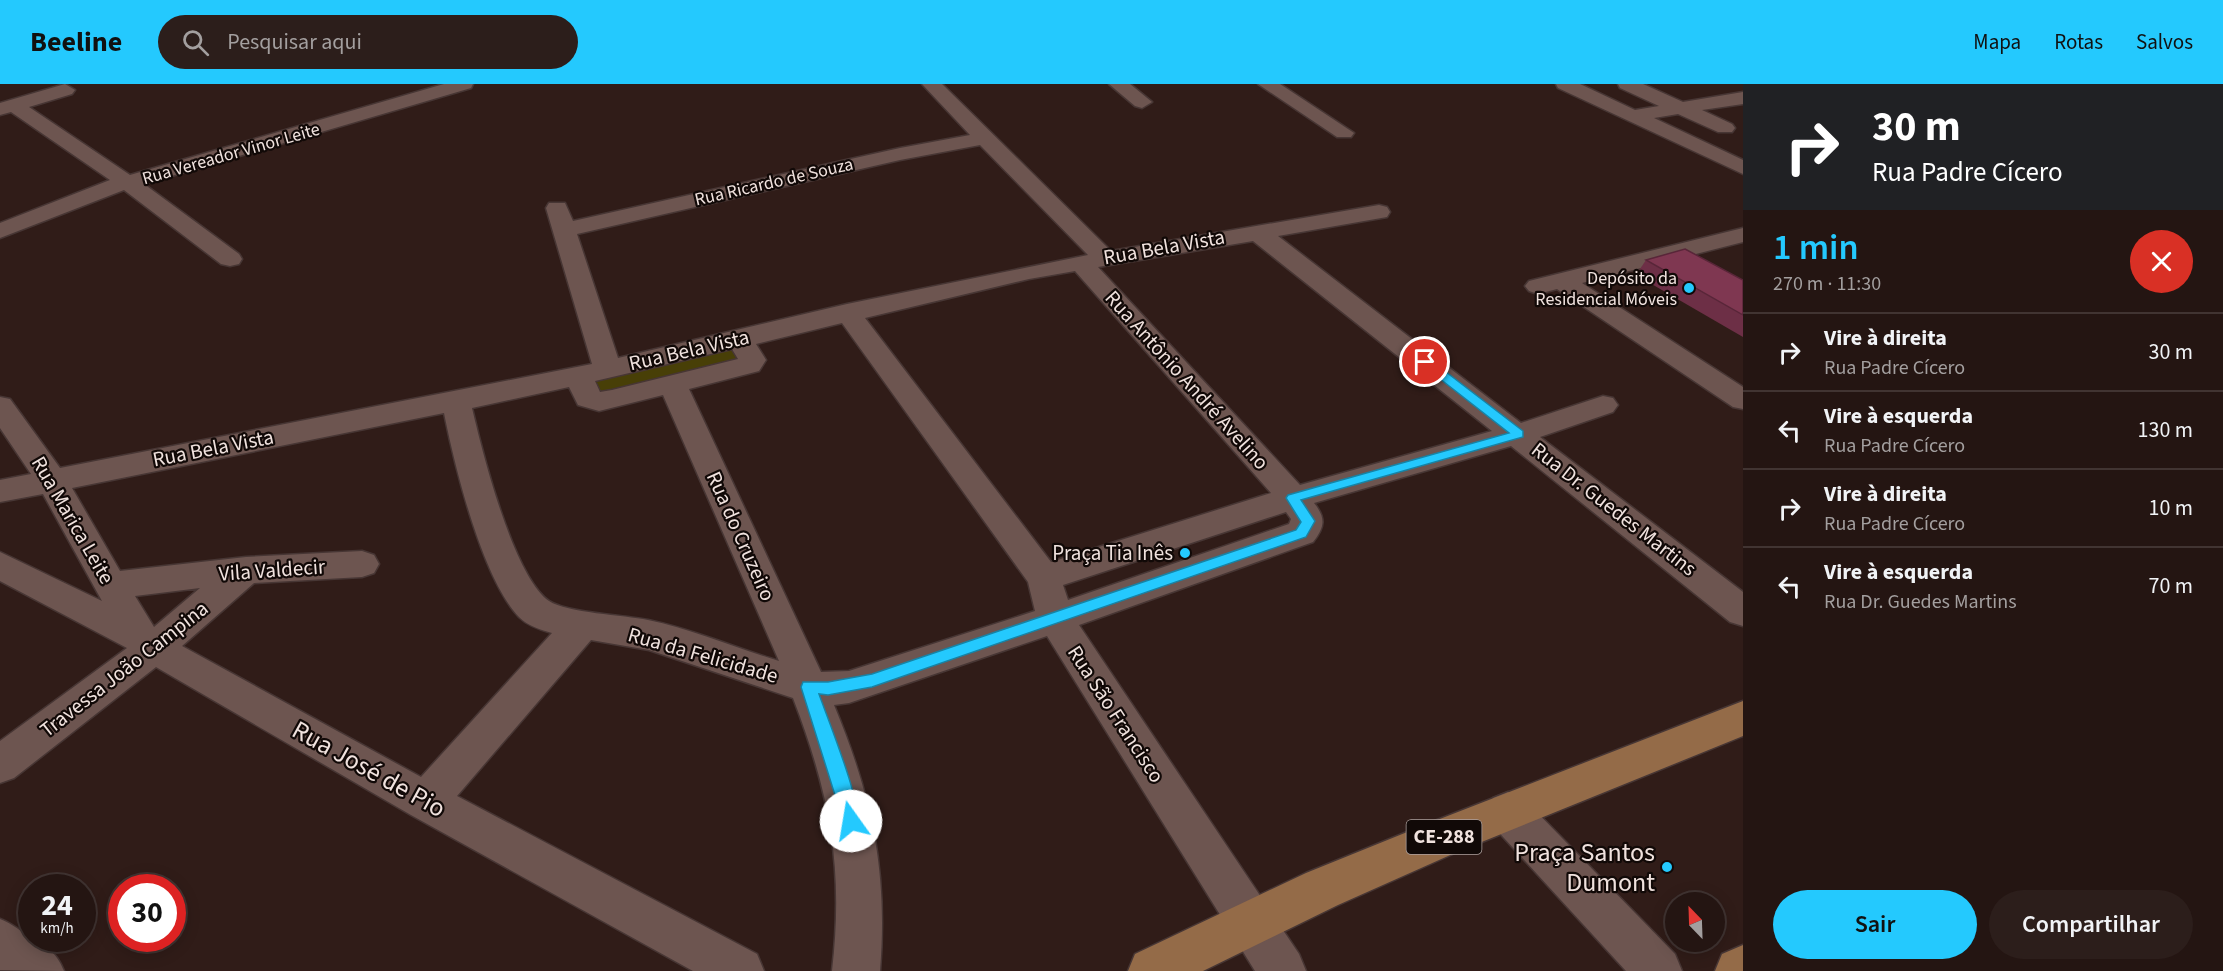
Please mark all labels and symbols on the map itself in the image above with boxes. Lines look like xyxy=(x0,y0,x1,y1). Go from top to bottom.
street label: Rua Vereador Vinor Leite xyxy=(139,117,323,191)
street label: Rua Ricardo de Souza xyxy=(692,152,856,212)
street label: Rua Bela Vista xyxy=(1101,222,1227,272)
place label: Depósito da Residencial Móveis xyxy=(1535,266,1677,312)
marker: Depósito da Residencial Móveis xyxy=(1682,281,1696,295)
street label: Rua Antônio André Avelino xyxy=(1098,284,1276,476)
street label: Rua Bela Vista xyxy=(626,322,752,378)
pin xyxy=(1399,336,1450,387)
street label: Rua Bela Vista xyxy=(150,422,276,474)
street label: Rua Dr. Guedes Martins xyxy=(1525,435,1703,583)
street label: Rua Marica Leite xyxy=(24,450,122,590)
street label: Rua do Cruzeiro xyxy=(699,466,783,606)
place label: Praça Tia Inês xyxy=(1052,538,1173,568)
marker: Praça Tia Inês xyxy=(1178,546,1192,560)
street label: Vila Valdecir xyxy=(218,551,327,589)
street label: Travessa João Campina xyxy=(33,594,215,744)
street label: Rua da Felicidade xyxy=(625,619,781,691)
street label: Rua São Francisco xyxy=(1060,639,1172,789)
street label: Rua José de Pio xyxy=(285,712,453,826)
position arrow xyxy=(819,789,883,853)
road number: CE-288 xyxy=(1406,820,1482,854)
place label: Praça Santos Dumont xyxy=(1514,834,1655,901)
marker: Praça Santos Dumont xyxy=(1660,860,1674,874)
speed limit sign: 30 xyxy=(108,874,186,952)
north arrow xyxy=(1665,892,1725,952)

